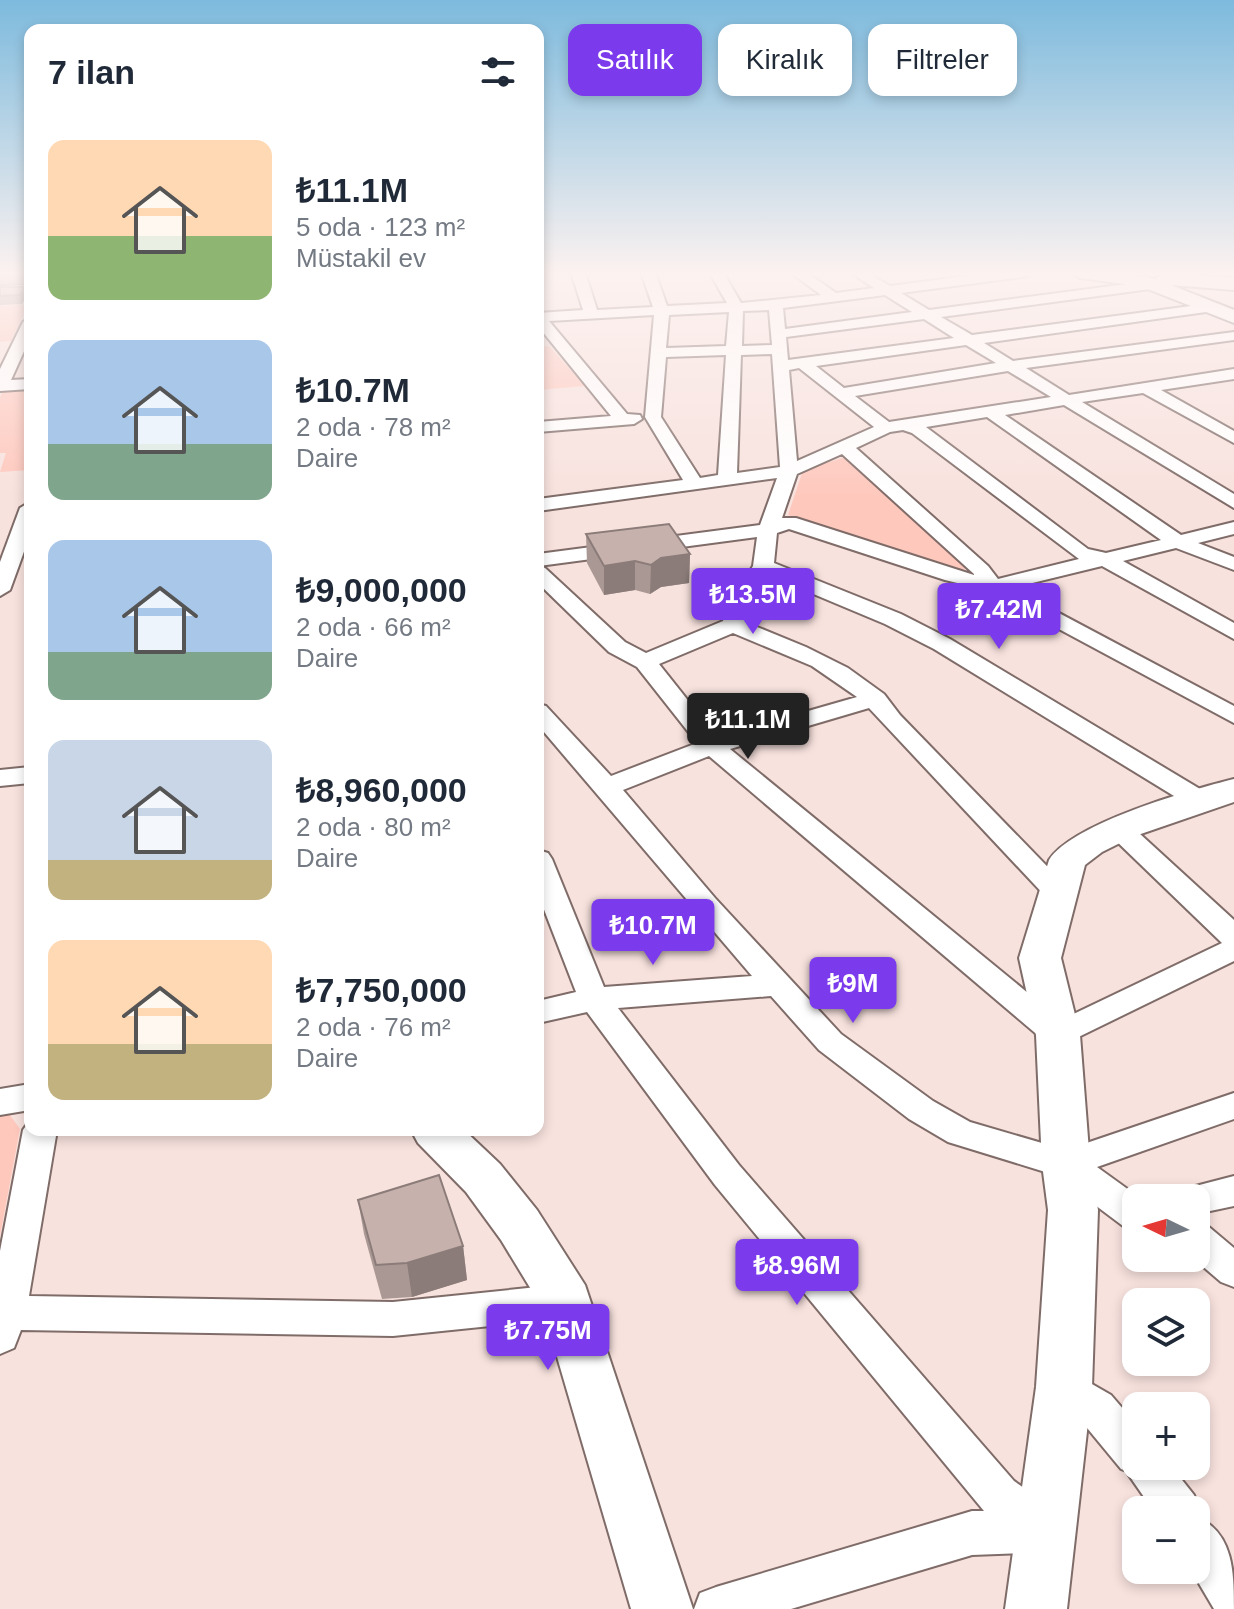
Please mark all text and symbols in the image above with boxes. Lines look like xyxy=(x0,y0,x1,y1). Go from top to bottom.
chip: Satılık xyxy=(568,24,702,96)
chip: Kiralık xyxy=(718,24,852,96)
chip: Filtreler xyxy=(868,24,1017,96)
icon: filters xyxy=(476,50,520,94)
text: 7 ilan xyxy=(48,53,135,91)
text: ₺11.1M xyxy=(296,171,408,209)
icon: home xyxy=(112,172,208,268)
text: 5 oda · 123 m² xyxy=(296,212,465,242)
text: Müstakil ev xyxy=(296,243,426,273)
text: ₺10.7M xyxy=(296,371,410,409)
icon: home xyxy=(112,372,208,468)
text: 2 oda · 78 m² xyxy=(296,412,451,442)
text: Daire xyxy=(296,443,358,473)
pin: ₺13.5M xyxy=(688,568,818,636)
text: ₺9,000,000 xyxy=(296,571,467,609)
icon: home xyxy=(112,572,208,668)
text: ₺13.5M xyxy=(709,579,797,609)
pin: ₺7.42M xyxy=(934,583,1064,651)
text: ₺7.42M xyxy=(955,594,1043,624)
text: 2 oda · 66 m² xyxy=(296,612,451,642)
text: Daire xyxy=(296,643,358,673)
pin: ₺11.1M xyxy=(683,693,813,761)
text: ₺11.1M xyxy=(705,704,791,734)
text: ₺8,960,000 xyxy=(296,771,467,809)
icon: home xyxy=(112,772,208,868)
text: 2 oda · 80 m² xyxy=(296,812,451,842)
text: Daire xyxy=(296,843,358,873)
pin: ₺10.7M xyxy=(588,899,718,967)
text: ₺10.7M xyxy=(609,910,697,940)
pin: ₺9M xyxy=(814,957,892,1025)
text: ₺9M xyxy=(828,968,879,998)
text: ₺7,750,000 xyxy=(296,971,467,1009)
icon: home xyxy=(112,972,208,1068)
text: 2 oda · 76 m² xyxy=(296,1012,451,1042)
text: Daire xyxy=(296,1043,358,1073)
north arrow xyxy=(1122,1184,1210,1272)
map controls xyxy=(1122,1184,1210,1584)
pin: ₺8.96M xyxy=(732,1239,862,1307)
text: ₺8.96M xyxy=(753,1250,841,1280)
button: layers xyxy=(1122,1288,1210,1376)
pin: ₺7.75M xyxy=(483,1304,613,1372)
text: ₺7.75M xyxy=(504,1315,592,1345)
button: + xyxy=(1122,1392,1210,1480)
button: − xyxy=(1122,1496,1210,1584)

